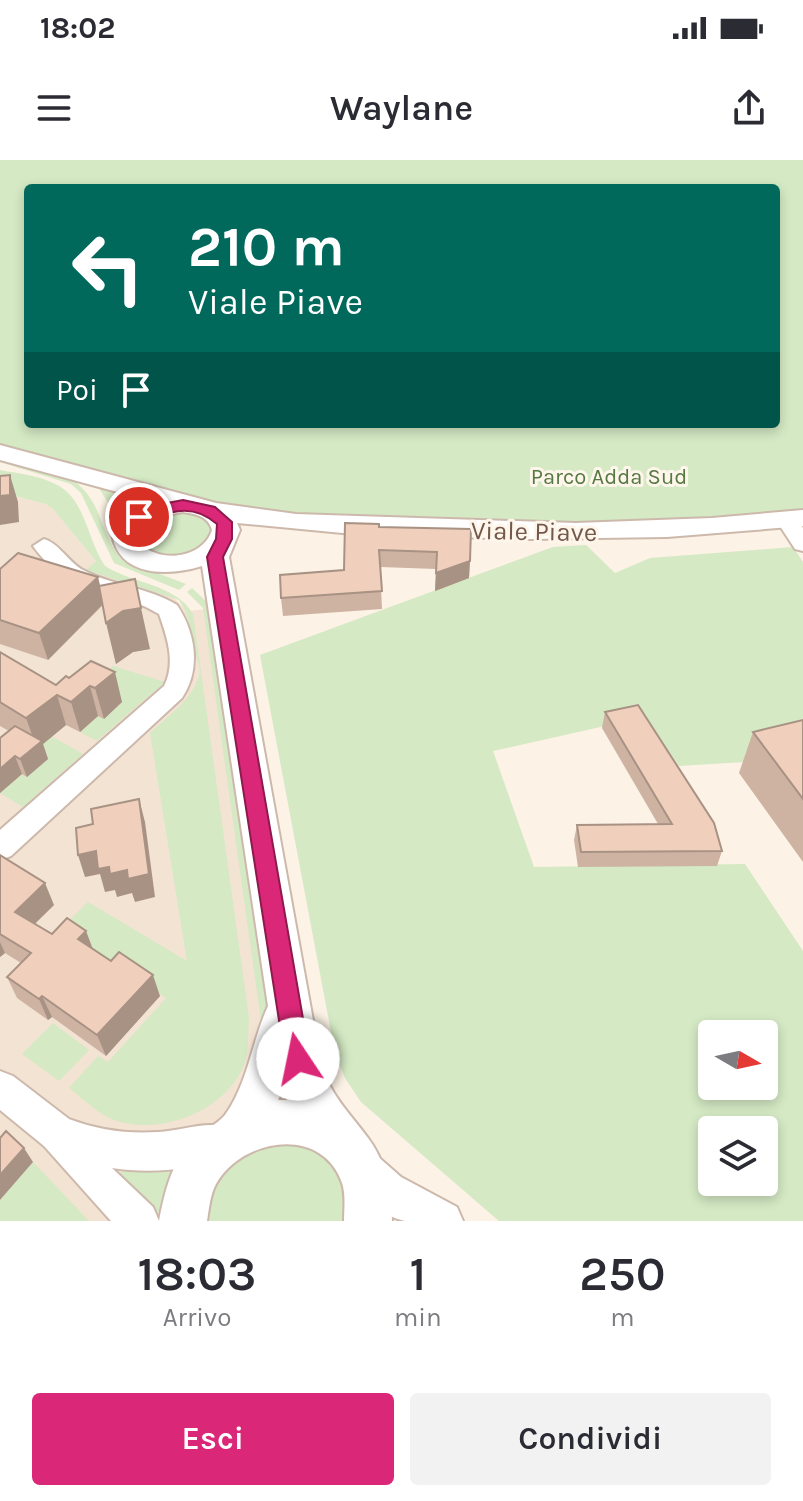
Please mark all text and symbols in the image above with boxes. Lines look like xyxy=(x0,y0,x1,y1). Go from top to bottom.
text: 18:02 xyxy=(40,10,115,46)
icon: menu xyxy=(32,86,76,130)
icon: share xyxy=(727,86,771,130)
text: Waylane xyxy=(330,87,473,129)
text: 210 m xyxy=(188,214,345,279)
icon: left xyxy=(56,216,160,320)
text: Viale Piave xyxy=(188,281,363,323)
icon: arrive xyxy=(114,368,158,412)
text: Poi xyxy=(56,372,98,408)
park label: Parco Adda Sud xyxy=(531,464,687,490)
pin xyxy=(105,483,173,551)
icon: arrive xyxy=(117,495,161,539)
street label: Viale Piave xyxy=(471,515,597,548)
position arrow xyxy=(256,1017,340,1101)
north arrow xyxy=(698,1020,778,1100)
map controls xyxy=(698,1020,778,1196)
button: layers xyxy=(698,1116,778,1196)
text: 18:03 xyxy=(137,1246,257,1302)
text: 1 xyxy=(410,1246,426,1302)
text: 250 xyxy=(579,1246,666,1302)
text: Arrivo xyxy=(163,1302,231,1333)
text: min xyxy=(394,1302,442,1333)
text: m xyxy=(610,1302,635,1333)
button: Esci xyxy=(32,1393,394,1485)
button: Condividi xyxy=(410,1393,771,1485)

